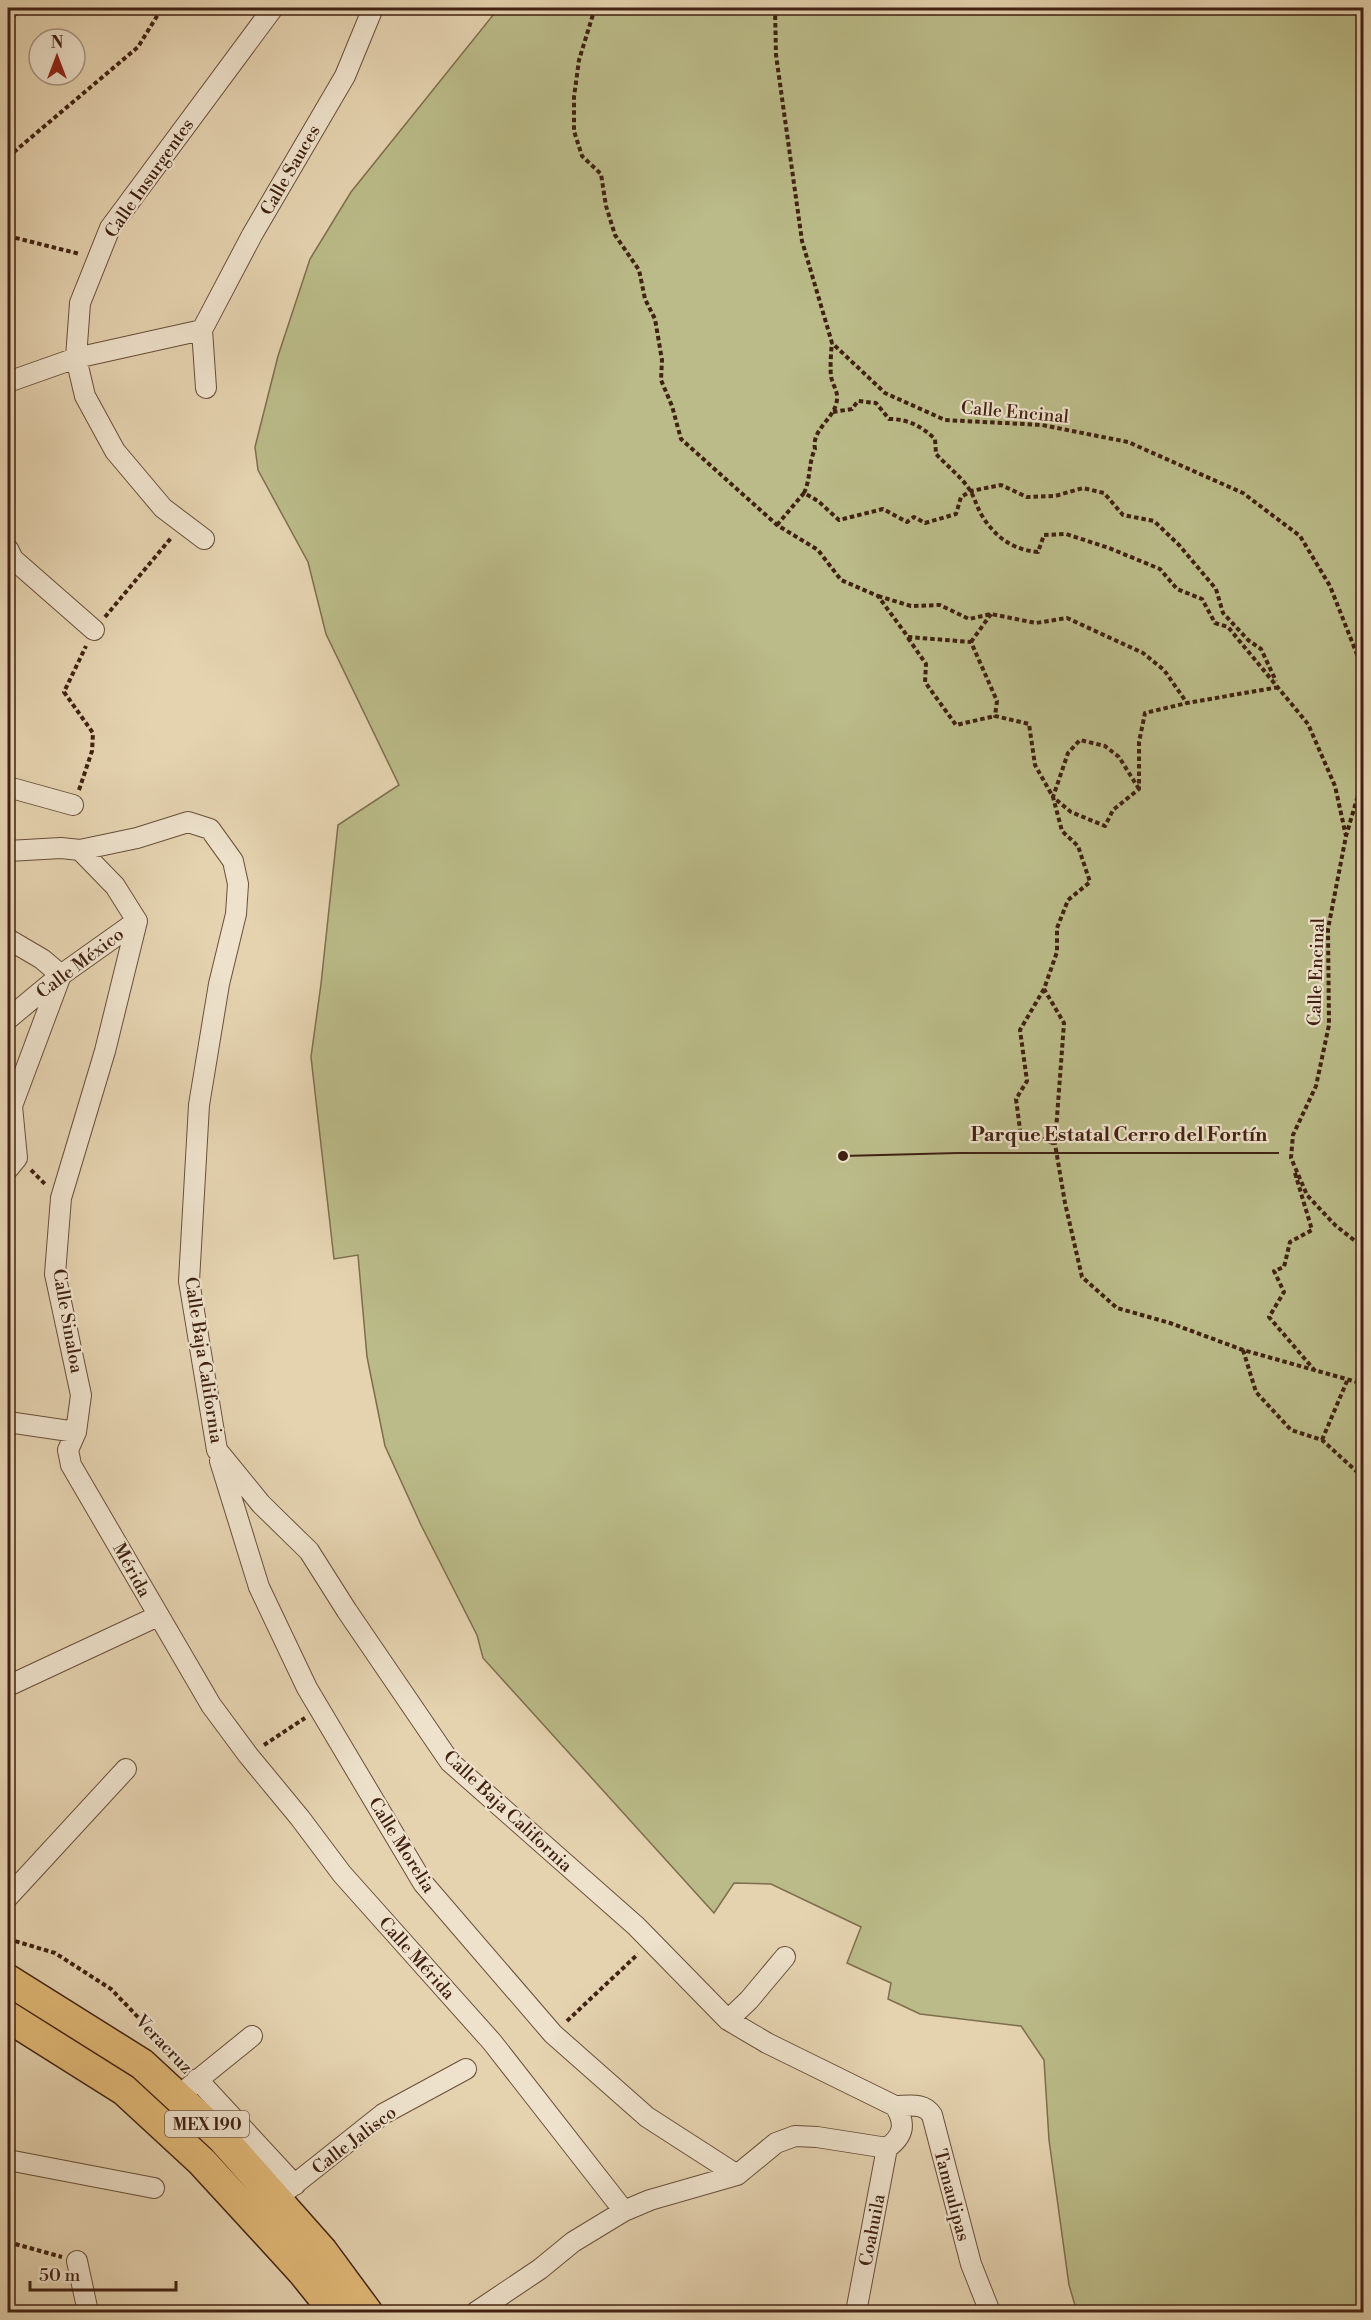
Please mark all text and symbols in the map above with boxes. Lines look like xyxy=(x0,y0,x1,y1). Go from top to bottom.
north arrow xyxy=(27,27,87,87)
text: N xyxy=(51,33,64,53)
street label: Calle Insurgentes xyxy=(100,114,199,242)
street label: Calle Sauces xyxy=(255,121,326,220)
street label: Calle Encinal xyxy=(960,396,1071,429)
street label: Calle Encinal xyxy=(1303,917,1330,1027)
street label: Calle México xyxy=(32,923,129,1004)
callout: Parque Estatal Cerro del Fortín xyxy=(958,1115,1279,1153)
text: Parque Estatal Cerro del Fortín xyxy=(971,1123,1268,1148)
street label: Calle Sinaloa xyxy=(47,1267,88,1376)
street label: Calle Baja California xyxy=(179,1275,228,1446)
street label: Mérida xyxy=(107,1539,156,1602)
street label: Calle Baja California xyxy=(438,1746,578,1878)
street label: Calle Morelia xyxy=(363,1793,440,1898)
street label: Calle Mérida xyxy=(374,1912,460,2005)
street label: Veracruz xyxy=(129,2009,197,2079)
street label: Calle Jalisco xyxy=(307,2101,401,2180)
road number: MEX 190 xyxy=(165,2111,249,2137)
street label: Tamaulipas xyxy=(928,2146,975,2244)
street label: Coahuila xyxy=(854,2191,891,2268)
scale bar xyxy=(30,2254,176,2292)
text: 50 m xyxy=(39,2264,81,2287)

